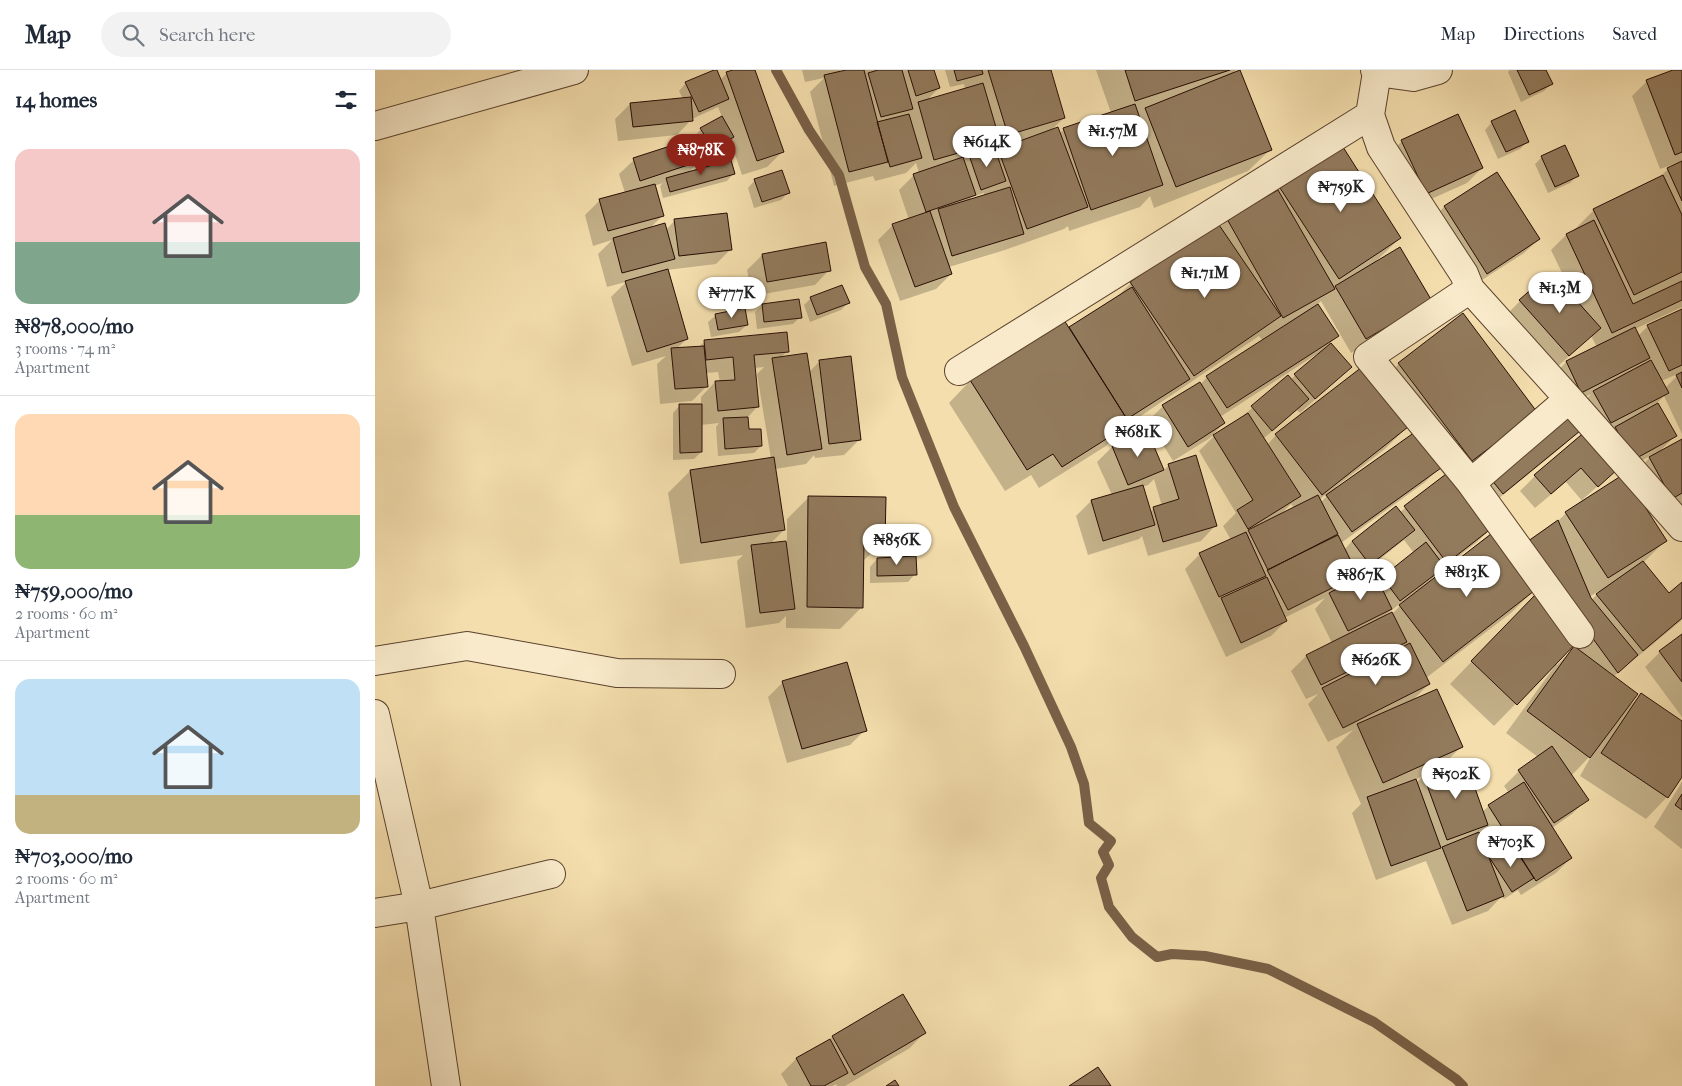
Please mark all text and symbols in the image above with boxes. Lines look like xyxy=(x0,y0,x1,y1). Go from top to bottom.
search box xyxy=(101,12,451,57)
text: Map xyxy=(25,21,71,49)
icon: search xyxy=(119,21,147,49)
text: Search here xyxy=(159,24,255,46)
text: Map xyxy=(1441,24,1475,45)
text: Directions xyxy=(1503,24,1584,45)
text: Saved xyxy=(1612,24,1657,45)
icon: filters xyxy=(332,86,360,114)
text: 14 homes xyxy=(15,88,97,112)
pin: ₦1.57M xyxy=(1072,114,1154,157)
text: ₦1.57M xyxy=(1089,121,1137,140)
pin: ₦614K xyxy=(952,126,1022,168)
text: ₦614K xyxy=(964,132,1010,151)
pin: ₦878K xyxy=(666,134,736,176)
text: ₦878K xyxy=(678,140,724,159)
pin: ₦759K xyxy=(1306,170,1376,213)
text: ₦759K xyxy=(1318,177,1364,196)
icon: home xyxy=(143,181,233,271)
pin: ₦1.71M xyxy=(1164,256,1246,299)
text: ₦1.71M xyxy=(1181,263,1229,282)
pin: ₦1.3M xyxy=(1525,272,1595,314)
pin: ₦777K xyxy=(697,276,767,319)
text: ₦1.3M xyxy=(1539,278,1581,297)
text: ₦777K xyxy=(709,283,755,302)
text: ₦878,000/mo xyxy=(15,314,134,338)
text: 3 rooms · 74 m² xyxy=(15,339,115,358)
text: Apartment xyxy=(15,358,90,377)
pin: ₦681K xyxy=(1103,416,1173,458)
text: ₦681K xyxy=(1115,422,1161,441)
icon: home xyxy=(143,447,233,537)
pin: ₦856K xyxy=(862,524,932,566)
text: ₦856K xyxy=(874,530,920,549)
pin: ₦813K xyxy=(1432,556,1502,598)
pin: ₦867K xyxy=(1326,558,1396,601)
text: ₦813K xyxy=(1445,562,1489,581)
text: ₦867K xyxy=(1337,565,1385,584)
text: ₦759,000/mo xyxy=(15,579,133,603)
text: 2 rooms · 60 m² xyxy=(15,604,118,623)
text: Apartment xyxy=(15,623,90,642)
pin: ₦626K xyxy=(1341,644,1411,686)
text: ₦626K xyxy=(1352,650,1400,669)
icon: home xyxy=(143,712,233,802)
pin: ₦502K xyxy=(1421,758,1491,800)
text: ₦502K xyxy=(1432,764,1480,783)
pin: ₦703K xyxy=(1476,826,1546,868)
text: ₦703K xyxy=(1488,832,1534,851)
text: ₦703,000/mo xyxy=(15,844,133,868)
text: 2 rooms · 60 m² xyxy=(15,869,118,888)
text: Apartment xyxy=(15,888,90,907)

